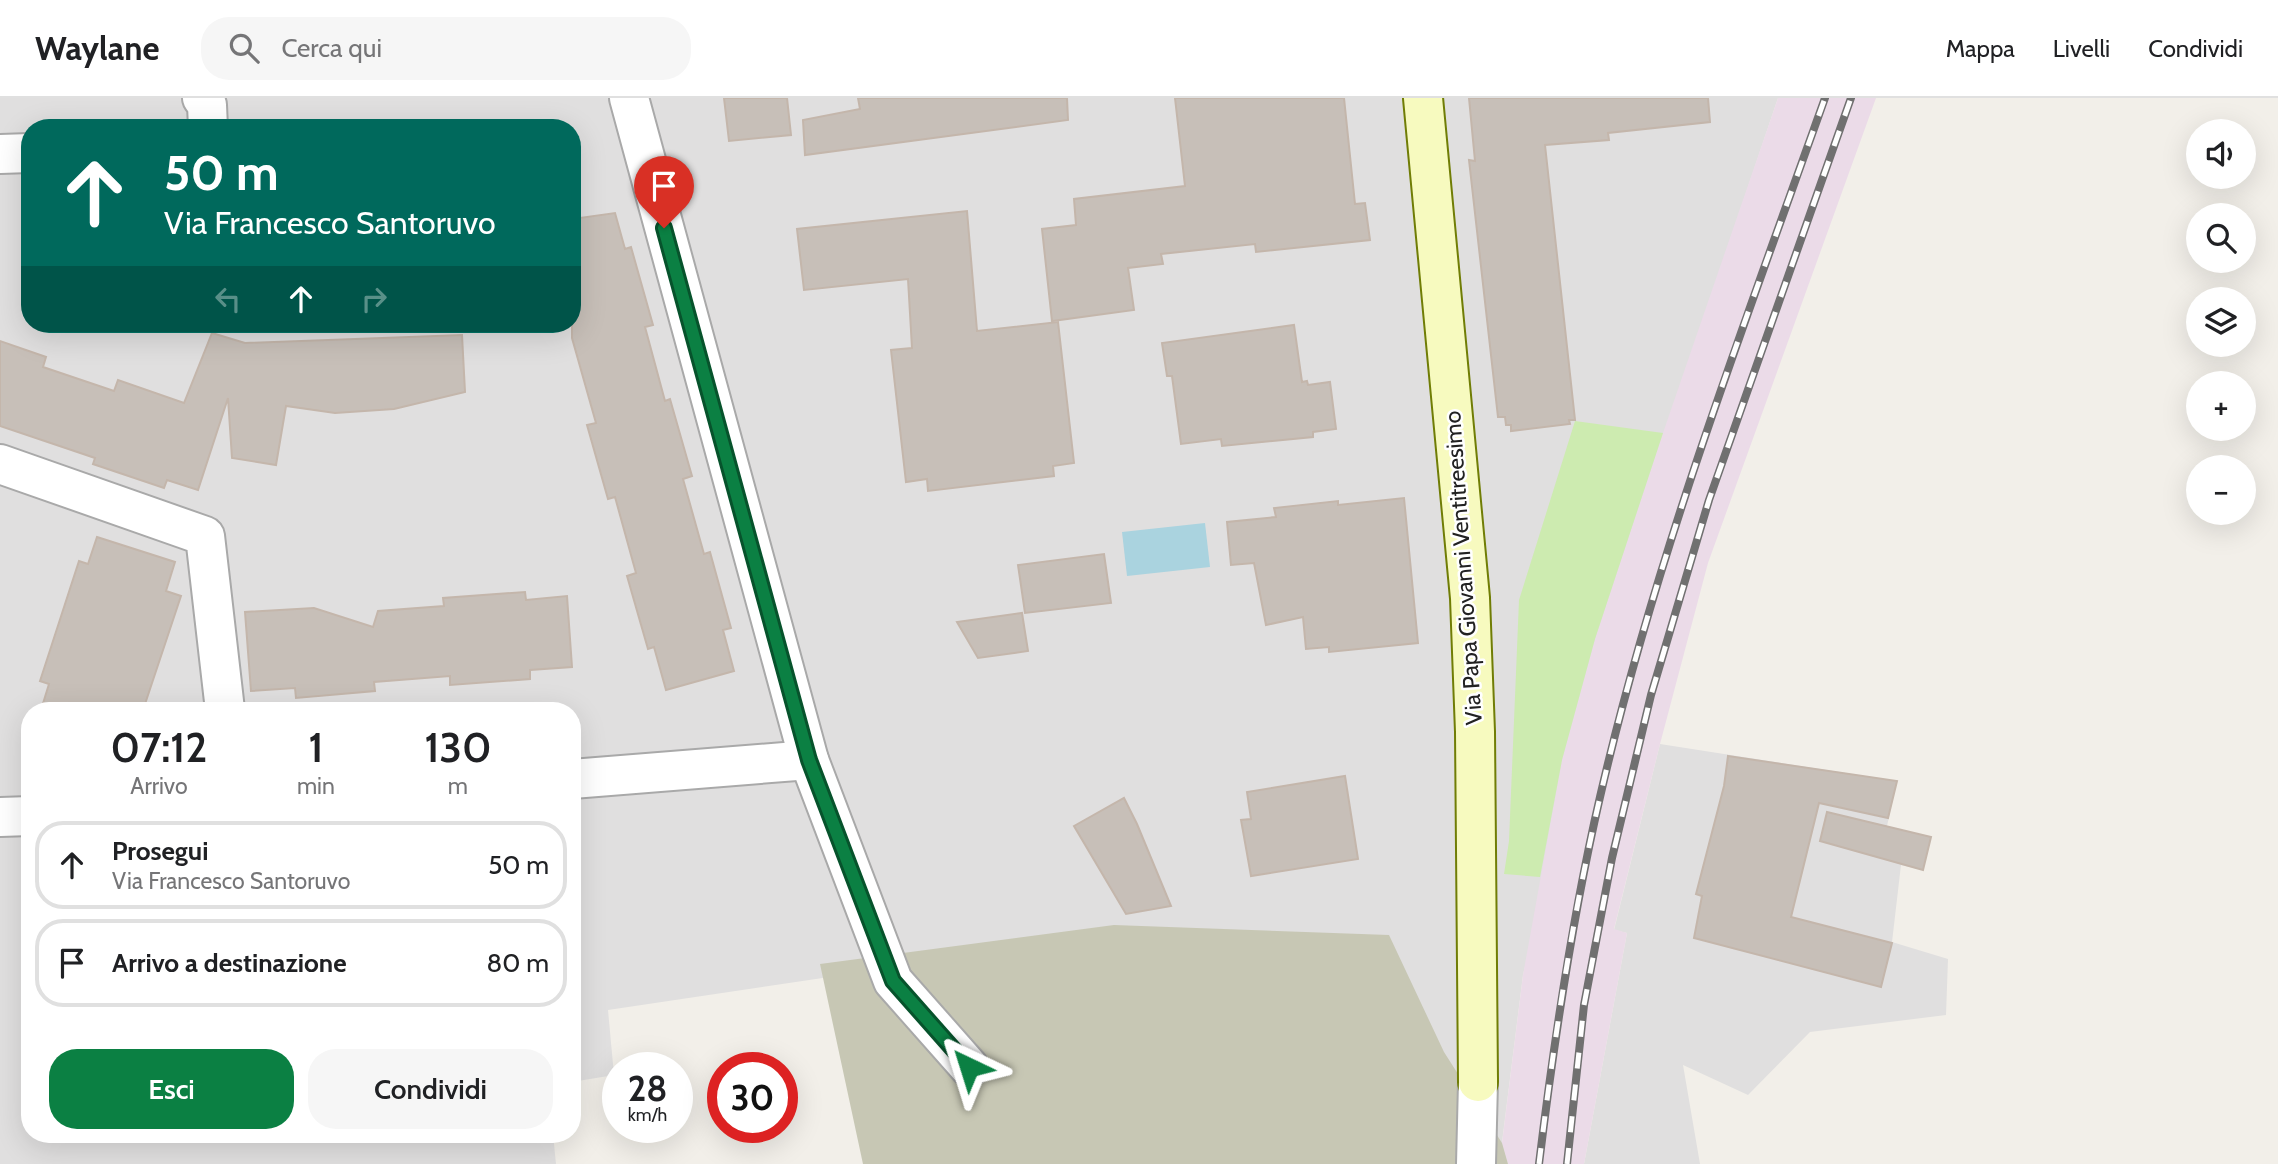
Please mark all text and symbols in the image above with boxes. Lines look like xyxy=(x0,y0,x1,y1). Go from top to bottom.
search box xyxy=(201,17,691,80)
text: Waylane xyxy=(35,28,159,68)
icon: search xyxy=(225,29,263,67)
text: Cerca qui xyxy=(281,32,382,64)
text: Mappa xyxy=(1946,34,2015,63)
text: Livelli xyxy=(2053,34,2110,63)
text: Condividi xyxy=(2148,34,2243,63)
map controls xyxy=(2186,119,2256,525)
button: sound xyxy=(2186,119,2256,189)
text: 50 m xyxy=(164,143,279,202)
icon: ahead xyxy=(49,147,140,238)
pin xyxy=(634,156,694,228)
icon: arrive xyxy=(645,167,683,205)
text: Via Francesco Santoruvo xyxy=(164,203,496,242)
button: search xyxy=(2186,203,2256,273)
icon: left xyxy=(209,280,247,318)
icon: ahead xyxy=(282,280,320,318)
icon: right xyxy=(355,280,393,318)
button: layers xyxy=(2186,287,2256,357)
button: + xyxy=(2186,371,2256,441)
street label: Via Papa Giovanni Ventitreesimo xyxy=(1438,410,1488,726)
button: − xyxy=(2186,455,2256,525)
text: 07:12 xyxy=(111,721,207,773)
text: 1 xyxy=(308,721,323,773)
text: 130 xyxy=(424,721,491,773)
text: Arrivo xyxy=(130,772,188,800)
text: min xyxy=(297,772,335,800)
text: m xyxy=(448,772,468,800)
text: Prosegui xyxy=(112,835,208,867)
icon: ahead xyxy=(53,846,91,884)
text: 50 m xyxy=(488,849,549,881)
text: Via Francesco Santoruvo xyxy=(112,867,350,895)
icon: arrive xyxy=(53,944,91,982)
text: Arrivo a destinazione xyxy=(112,947,347,979)
text: 80 m xyxy=(486,947,549,979)
position arrow xyxy=(932,1030,1006,1104)
button: Esci xyxy=(49,1049,294,1129)
button: Condividi xyxy=(308,1049,553,1129)
speed limit sign: 30 xyxy=(707,1052,798,1143)
text: 28 xyxy=(628,1067,667,1110)
text: km/h xyxy=(628,1104,667,1126)

